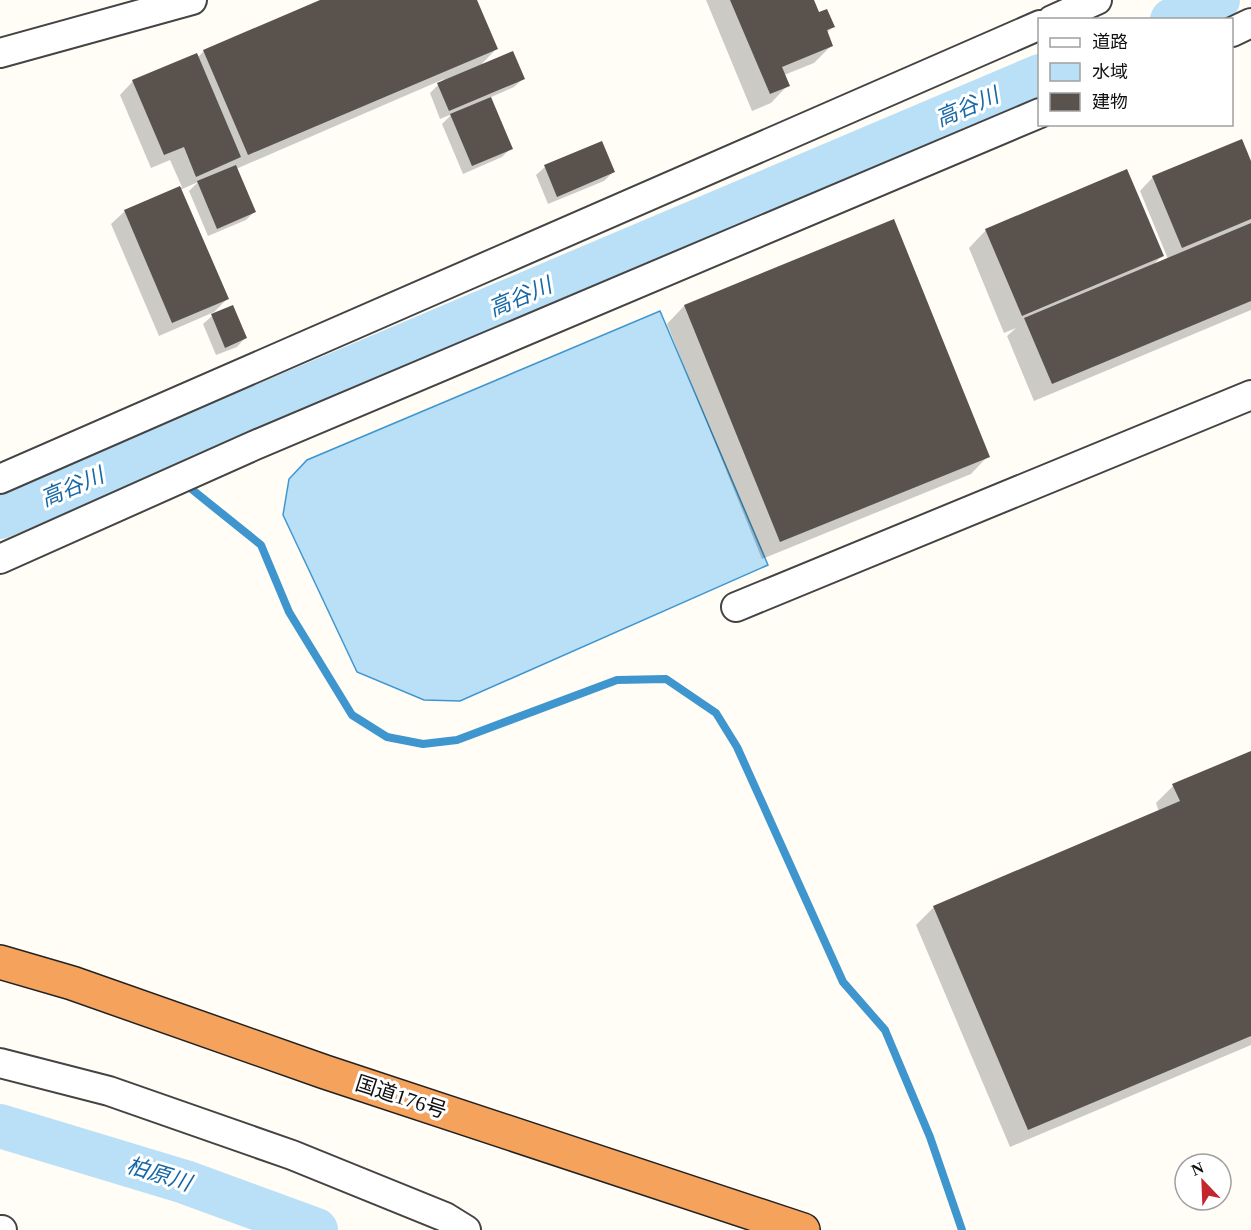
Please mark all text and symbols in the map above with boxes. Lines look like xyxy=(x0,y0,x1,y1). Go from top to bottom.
legend xyxy=(1038,18,1233,126)
text: 道路 xyxy=(1092,32,1128,52)
text: 水域 xyxy=(1092,62,1128,82)
water label: 高谷川 xyxy=(932,82,1004,131)
text: 建物 xyxy=(1092,92,1128,112)
water label: 高谷川 xyxy=(485,272,557,321)
water label: 高谷川 xyxy=(37,462,109,511)
street label: 国道176号 xyxy=(352,1071,450,1123)
water label: 柏原川 xyxy=(124,1152,196,1196)
north arrow xyxy=(1173,1152,1233,1212)
text: N xyxy=(1189,1158,1206,1179)

